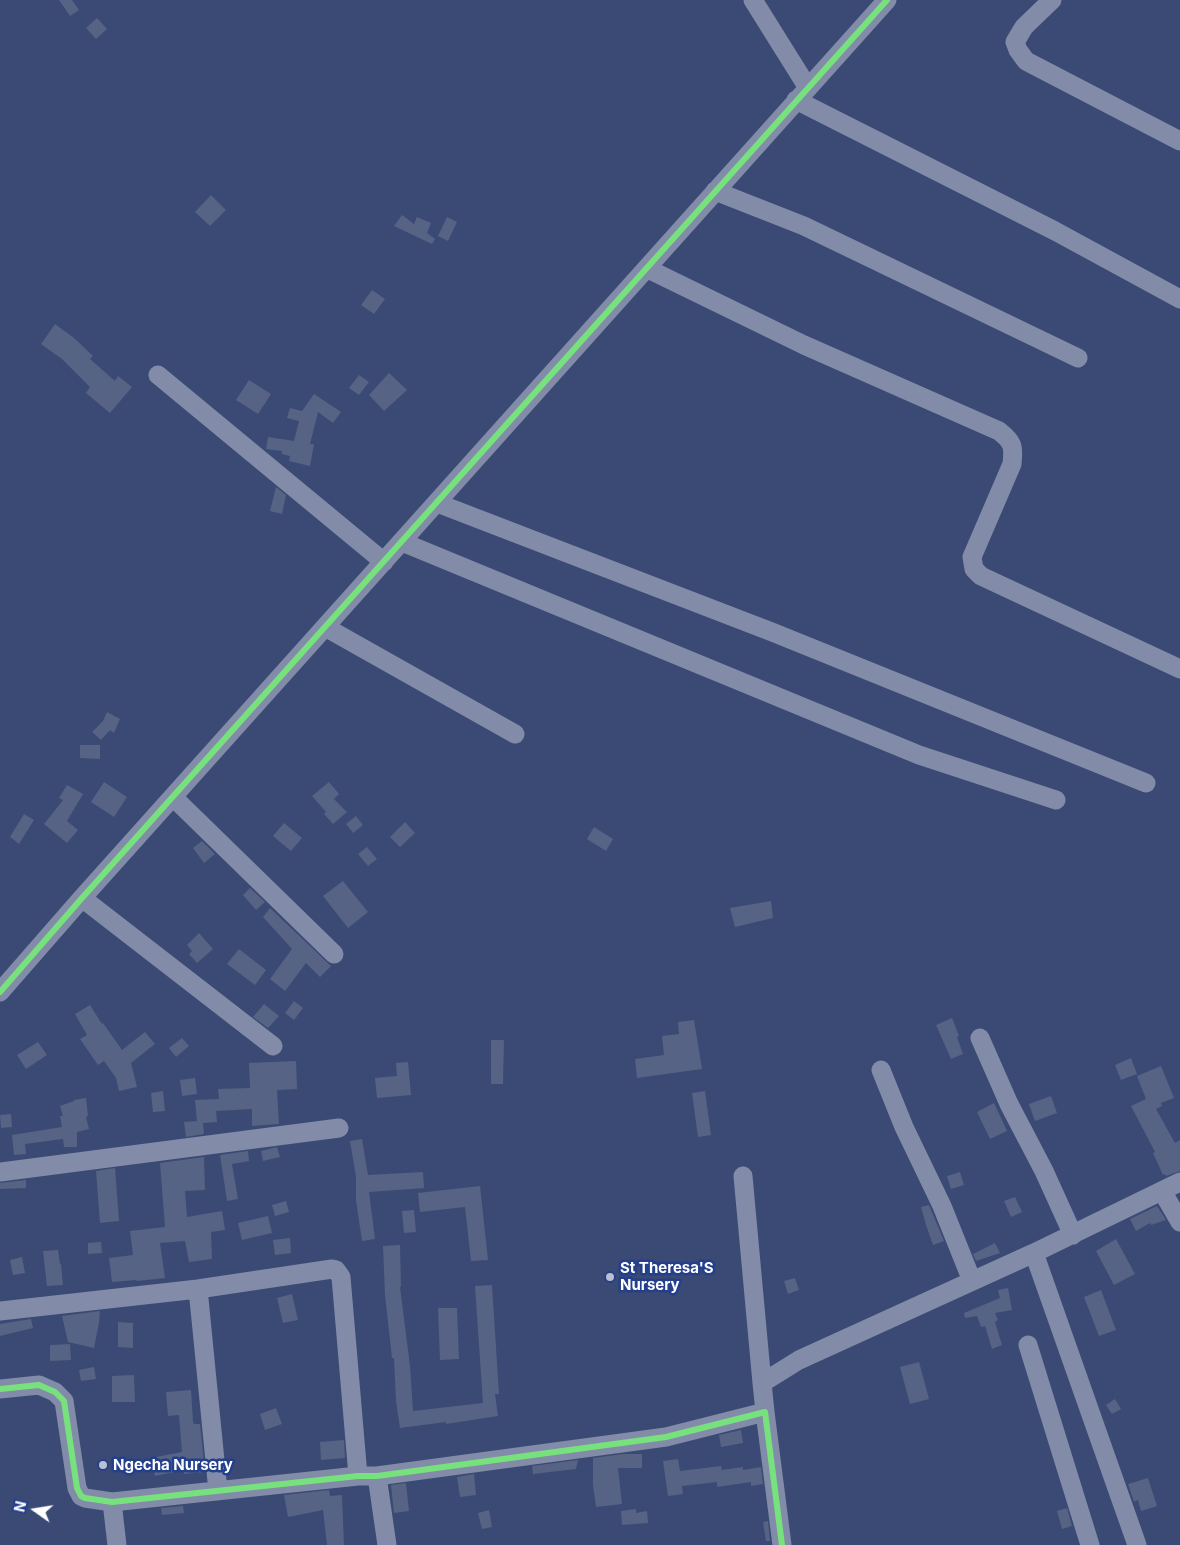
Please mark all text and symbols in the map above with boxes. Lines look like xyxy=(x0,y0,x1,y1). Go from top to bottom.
place label: St Theresa'S Nursery xyxy=(620,1259,714,1294)
marker: St Theresa'S Nursery xyxy=(604,1271,616,1283)
place label: Ngecha Nursery xyxy=(113,1456,233,1474)
marker: Ngecha Nursery xyxy=(97,1459,109,1471)
north arrow xyxy=(10,1485,60,1535)
text: N xyxy=(10,1499,29,1514)

